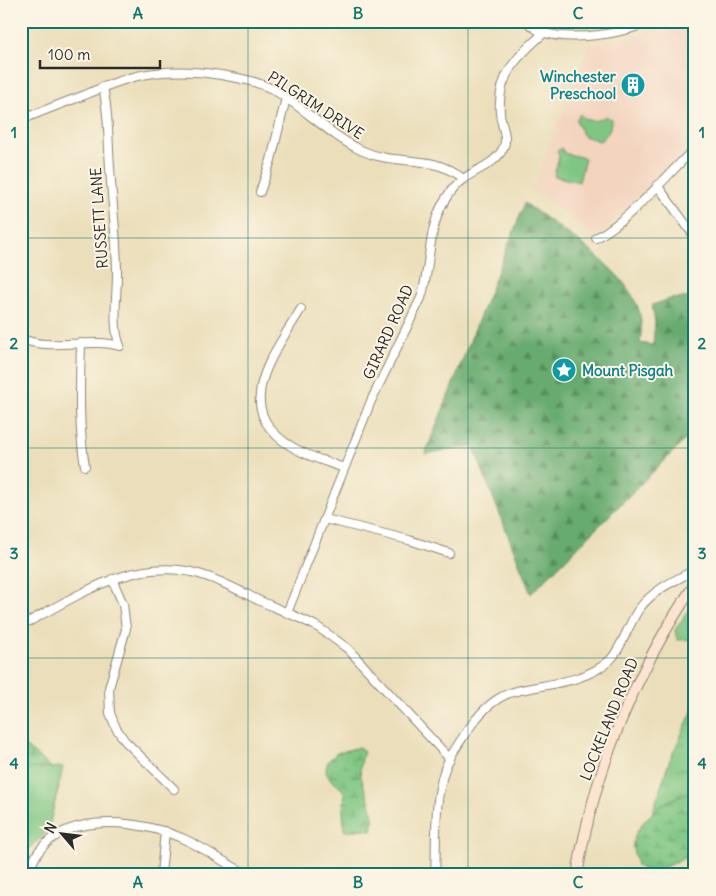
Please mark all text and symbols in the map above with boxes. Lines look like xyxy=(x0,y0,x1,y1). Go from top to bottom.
text: A xyxy=(133,3,143,23)
text: B xyxy=(353,3,364,23)
text: C xyxy=(573,3,584,23)
scale bar xyxy=(40,38,160,70)
text: 100 m xyxy=(48,45,90,64)
street label: PILGRIM DRIVE xyxy=(264,67,368,143)
place label: Winchester Preschool xyxy=(540,67,617,103)
building icon: Winchester Preschool xyxy=(620,72,646,98)
text: 1 xyxy=(11,122,17,142)
text: 1 xyxy=(699,122,705,142)
street label: RUSSETT LANE xyxy=(86,167,112,269)
street label: GIRARD ROAD xyxy=(359,282,417,382)
text: 2 xyxy=(10,333,19,353)
text: 2 xyxy=(698,333,707,353)
place icon: Mount Pisgah xyxy=(551,357,577,383)
place label: Mount Pisgah xyxy=(582,361,674,381)
text: 3 xyxy=(9,543,19,563)
text: 3 xyxy=(697,543,707,563)
street label: LOCKELAND ROAD xyxy=(576,655,642,783)
text: 4 xyxy=(9,753,19,773)
text: 4 xyxy=(697,753,707,773)
north arrow xyxy=(38,808,88,858)
text: N xyxy=(40,819,61,836)
text: A xyxy=(133,872,143,892)
text: B xyxy=(353,872,364,892)
text: C xyxy=(573,872,584,892)

